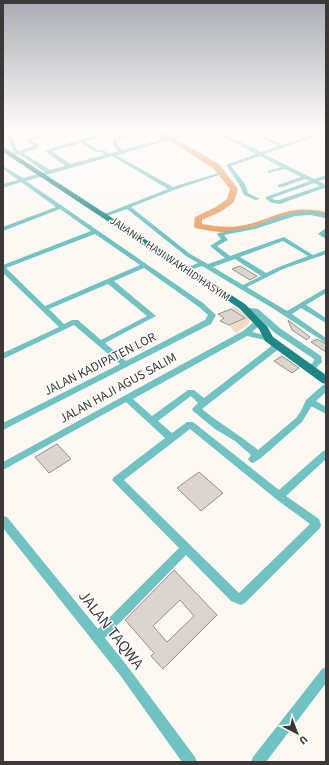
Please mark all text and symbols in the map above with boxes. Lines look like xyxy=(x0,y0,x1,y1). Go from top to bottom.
street label: JALAN K. HAJI WAKHID HASYIM xyxy=(107,213,233,305)
street label: JALAN KADIPATEN LOR xyxy=(41,328,160,400)
street label: JALAN HAJI AGUS SALIM xyxy=(56,348,180,428)
street label: JALAN TAQWA xyxy=(73,586,149,674)
north arrow xyxy=(277,713,317,753)
text: U xyxy=(296,732,311,748)

